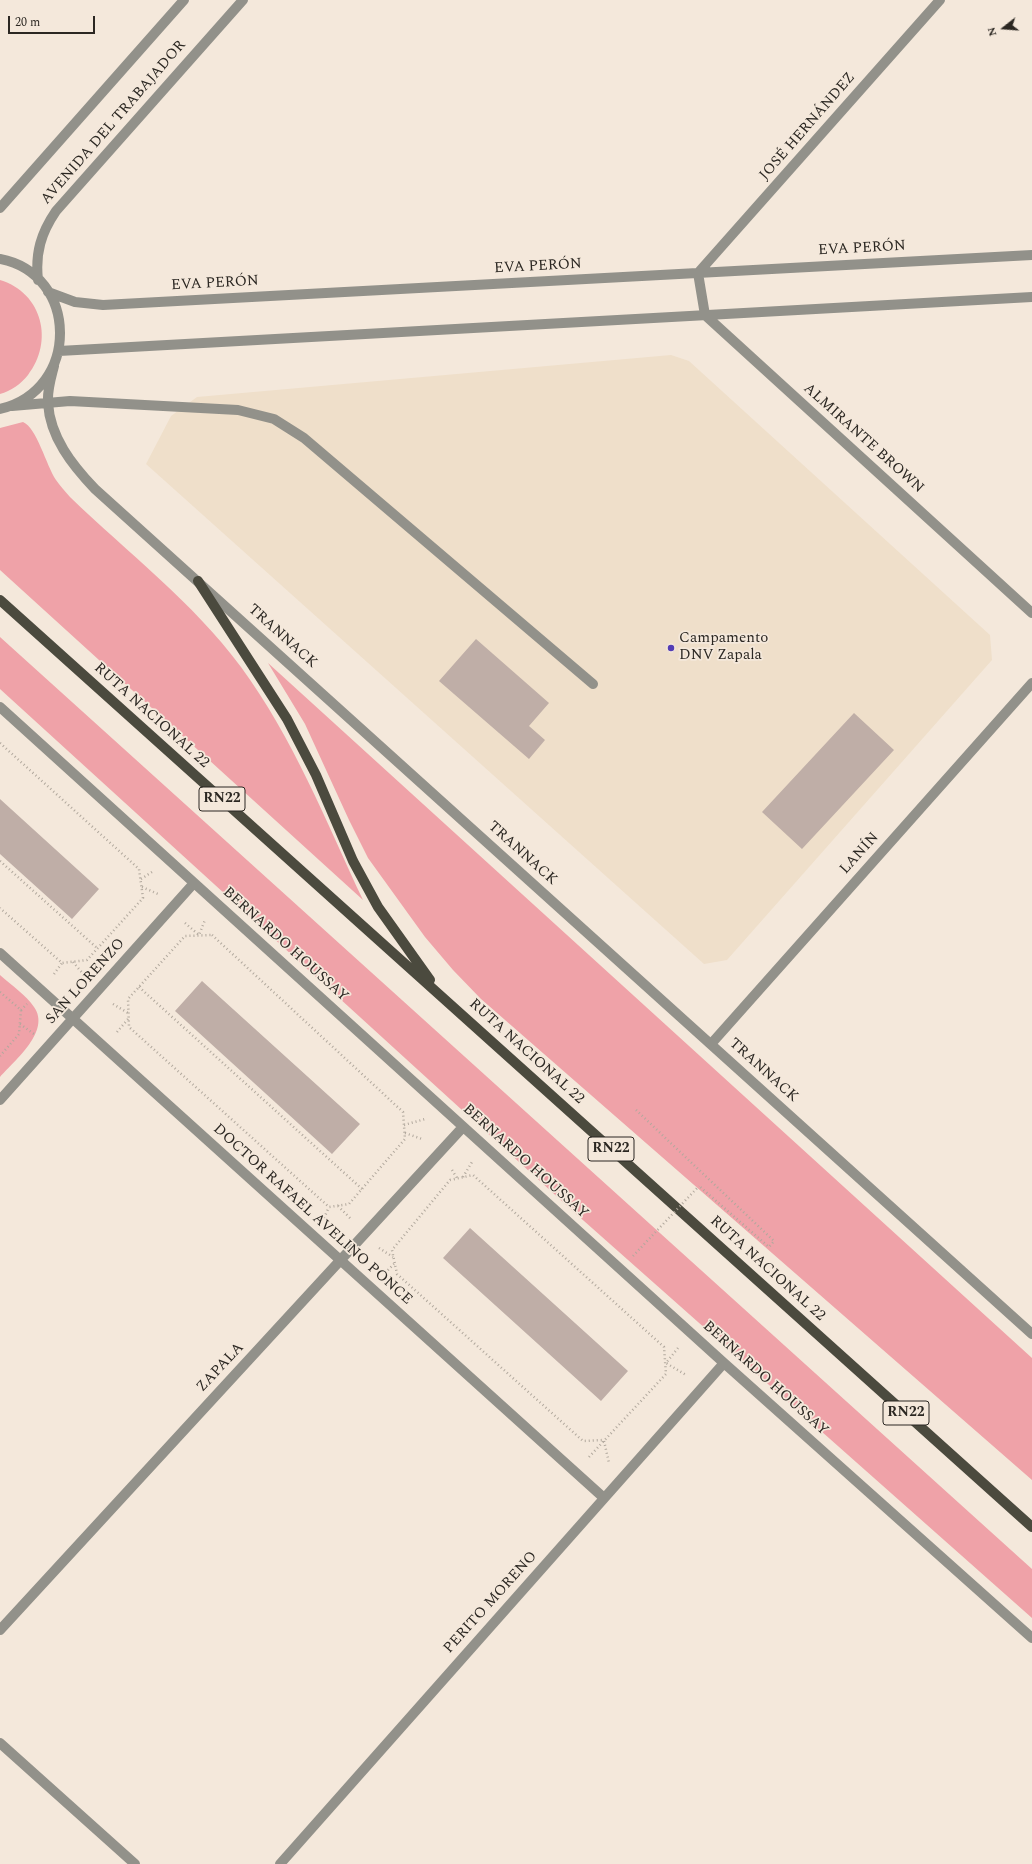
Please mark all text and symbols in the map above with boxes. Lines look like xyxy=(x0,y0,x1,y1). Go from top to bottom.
scale bar xyxy=(10,8,97,34)
north arrow xyxy=(984,8,1024,48)
text: 20 m xyxy=(15,13,40,32)
text: N xyxy=(983,25,1001,38)
street label: AVENIDA DEL TRABAJADOR xyxy=(38,37,190,209)
street label: JOSÉ HERNÁNDEZ xyxy=(756,69,860,185)
street label: EVA PERÓN xyxy=(818,238,906,260)
street label: EVA PERÓN xyxy=(494,256,582,278)
street label: EVA PERÓN xyxy=(171,273,259,295)
street label: ALMIRANTE BROWN xyxy=(799,380,927,498)
street label: TRANNACK xyxy=(244,601,320,673)
place label: Campamento DNV Zapala xyxy=(679,630,768,665)
marker: Campamento DNV Zapala xyxy=(666,643,676,653)
street label: RUTA NACIONAL 22 xyxy=(90,660,212,772)
road number: RN22 xyxy=(199,787,245,811)
street label: TRANNACK xyxy=(484,818,560,890)
street label: LANÍN xyxy=(837,829,883,879)
street label: BERNARDO HOUSSAY xyxy=(219,884,351,1006)
street label: SAN LORENZO xyxy=(43,935,129,1029)
street label: RUTA NACIONAL 22 xyxy=(465,996,587,1108)
street label: TRANNACK xyxy=(725,1035,801,1107)
street label: BERNARDO HOUSSAY xyxy=(459,1101,591,1223)
street label: DOCTOR RAFAEL AVELINO PONCE xyxy=(209,1121,415,1309)
road number: RN22 xyxy=(588,1137,634,1161)
street label: RUTA NACIONAL 22 xyxy=(706,1213,828,1325)
street label: BERNARDO HOUSSAY xyxy=(699,1318,831,1440)
street label: ZAPALA xyxy=(194,1340,248,1396)
road number: RN22 xyxy=(883,1401,929,1425)
street label: PERITO MORENO xyxy=(440,1548,542,1658)

